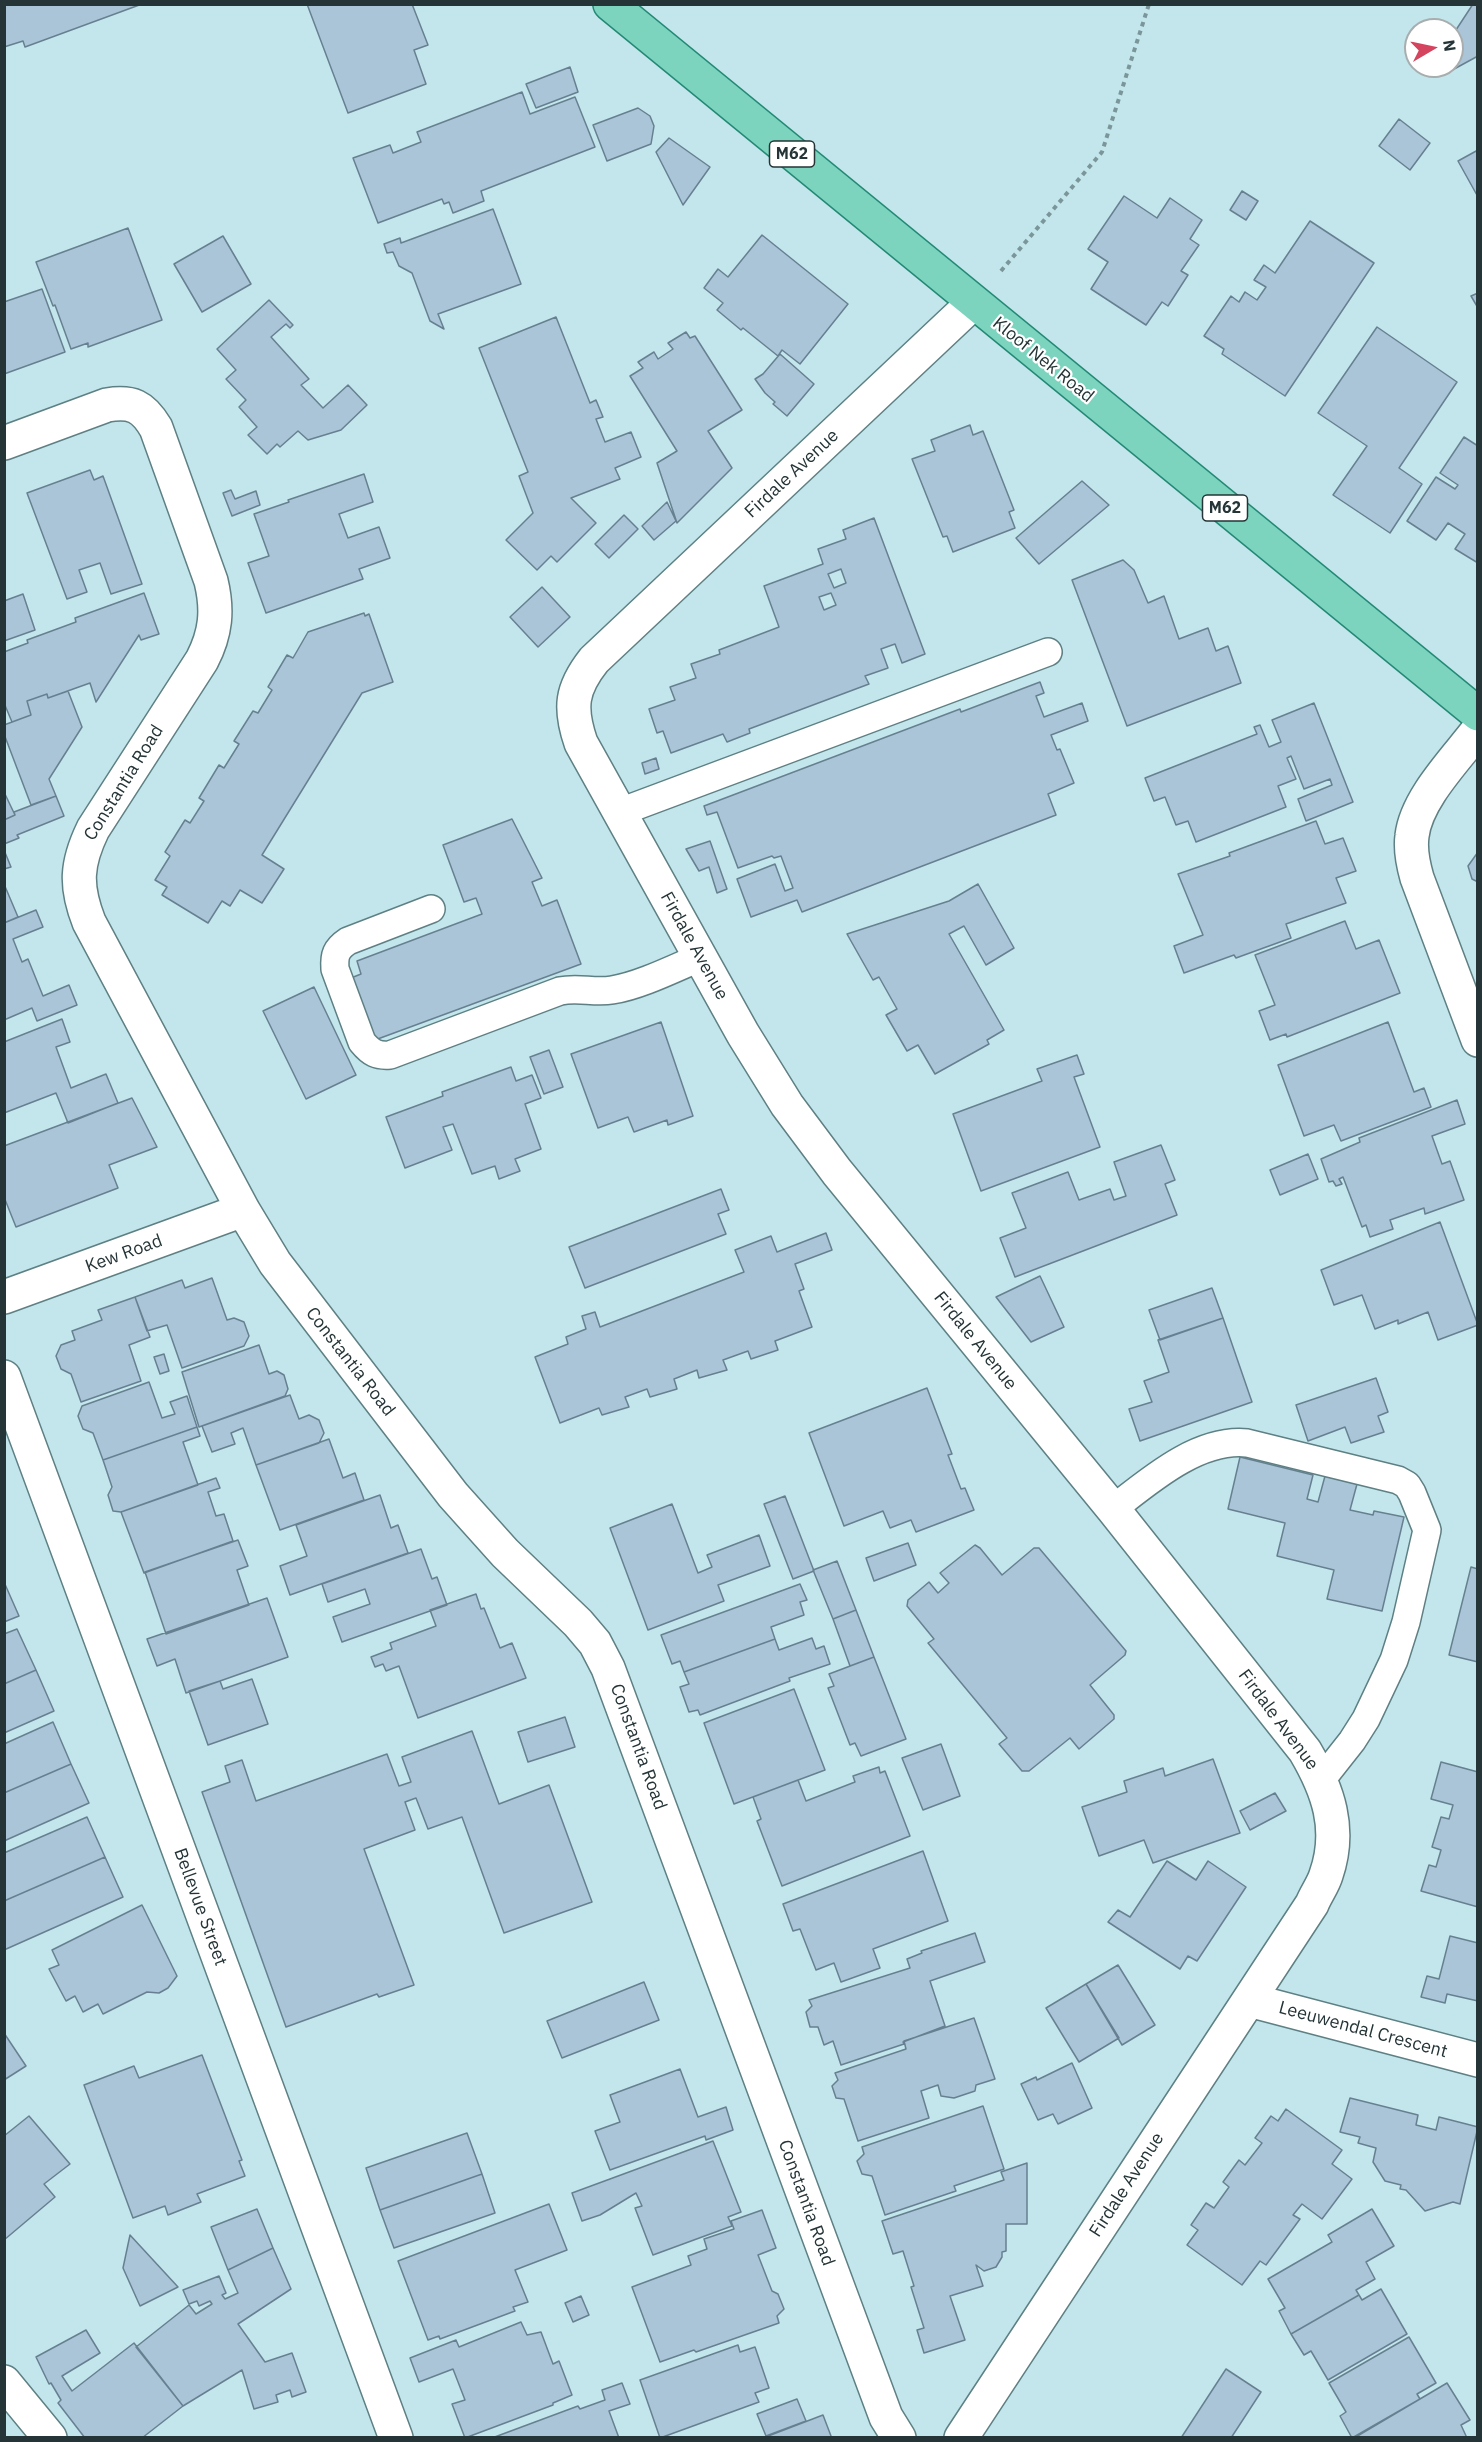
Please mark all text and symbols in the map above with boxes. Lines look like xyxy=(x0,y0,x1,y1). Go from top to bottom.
north arrow xyxy=(1404,18,1464,78)
text: N xyxy=(1439,38,1461,53)
road number: M62 xyxy=(770,141,814,167)
street label: Kloof Nek Road xyxy=(988,313,1098,407)
street label: Firdale Avenue xyxy=(741,425,843,523)
road number: M62 xyxy=(1202,495,1248,521)
street label: Constantia Road xyxy=(80,721,168,845)
street label: Firdale Avenue xyxy=(655,888,733,1004)
street label: Kew Road xyxy=(83,1230,165,1278)
street label: Firdale Avenue xyxy=(929,1287,1021,1395)
street label: Constantia Road xyxy=(301,1303,399,1421)
street label: Firdale Avenue xyxy=(1233,1665,1323,1775)
street label: Constantia Road xyxy=(605,1681,671,1813)
street label: Bellevue Street xyxy=(169,1845,231,1969)
street label: Leeuwendal Crescent xyxy=(1276,1997,1450,2063)
street label: Firdale Avenue xyxy=(1085,2129,1169,2241)
street label: Constantia Road xyxy=(773,2137,839,2269)

